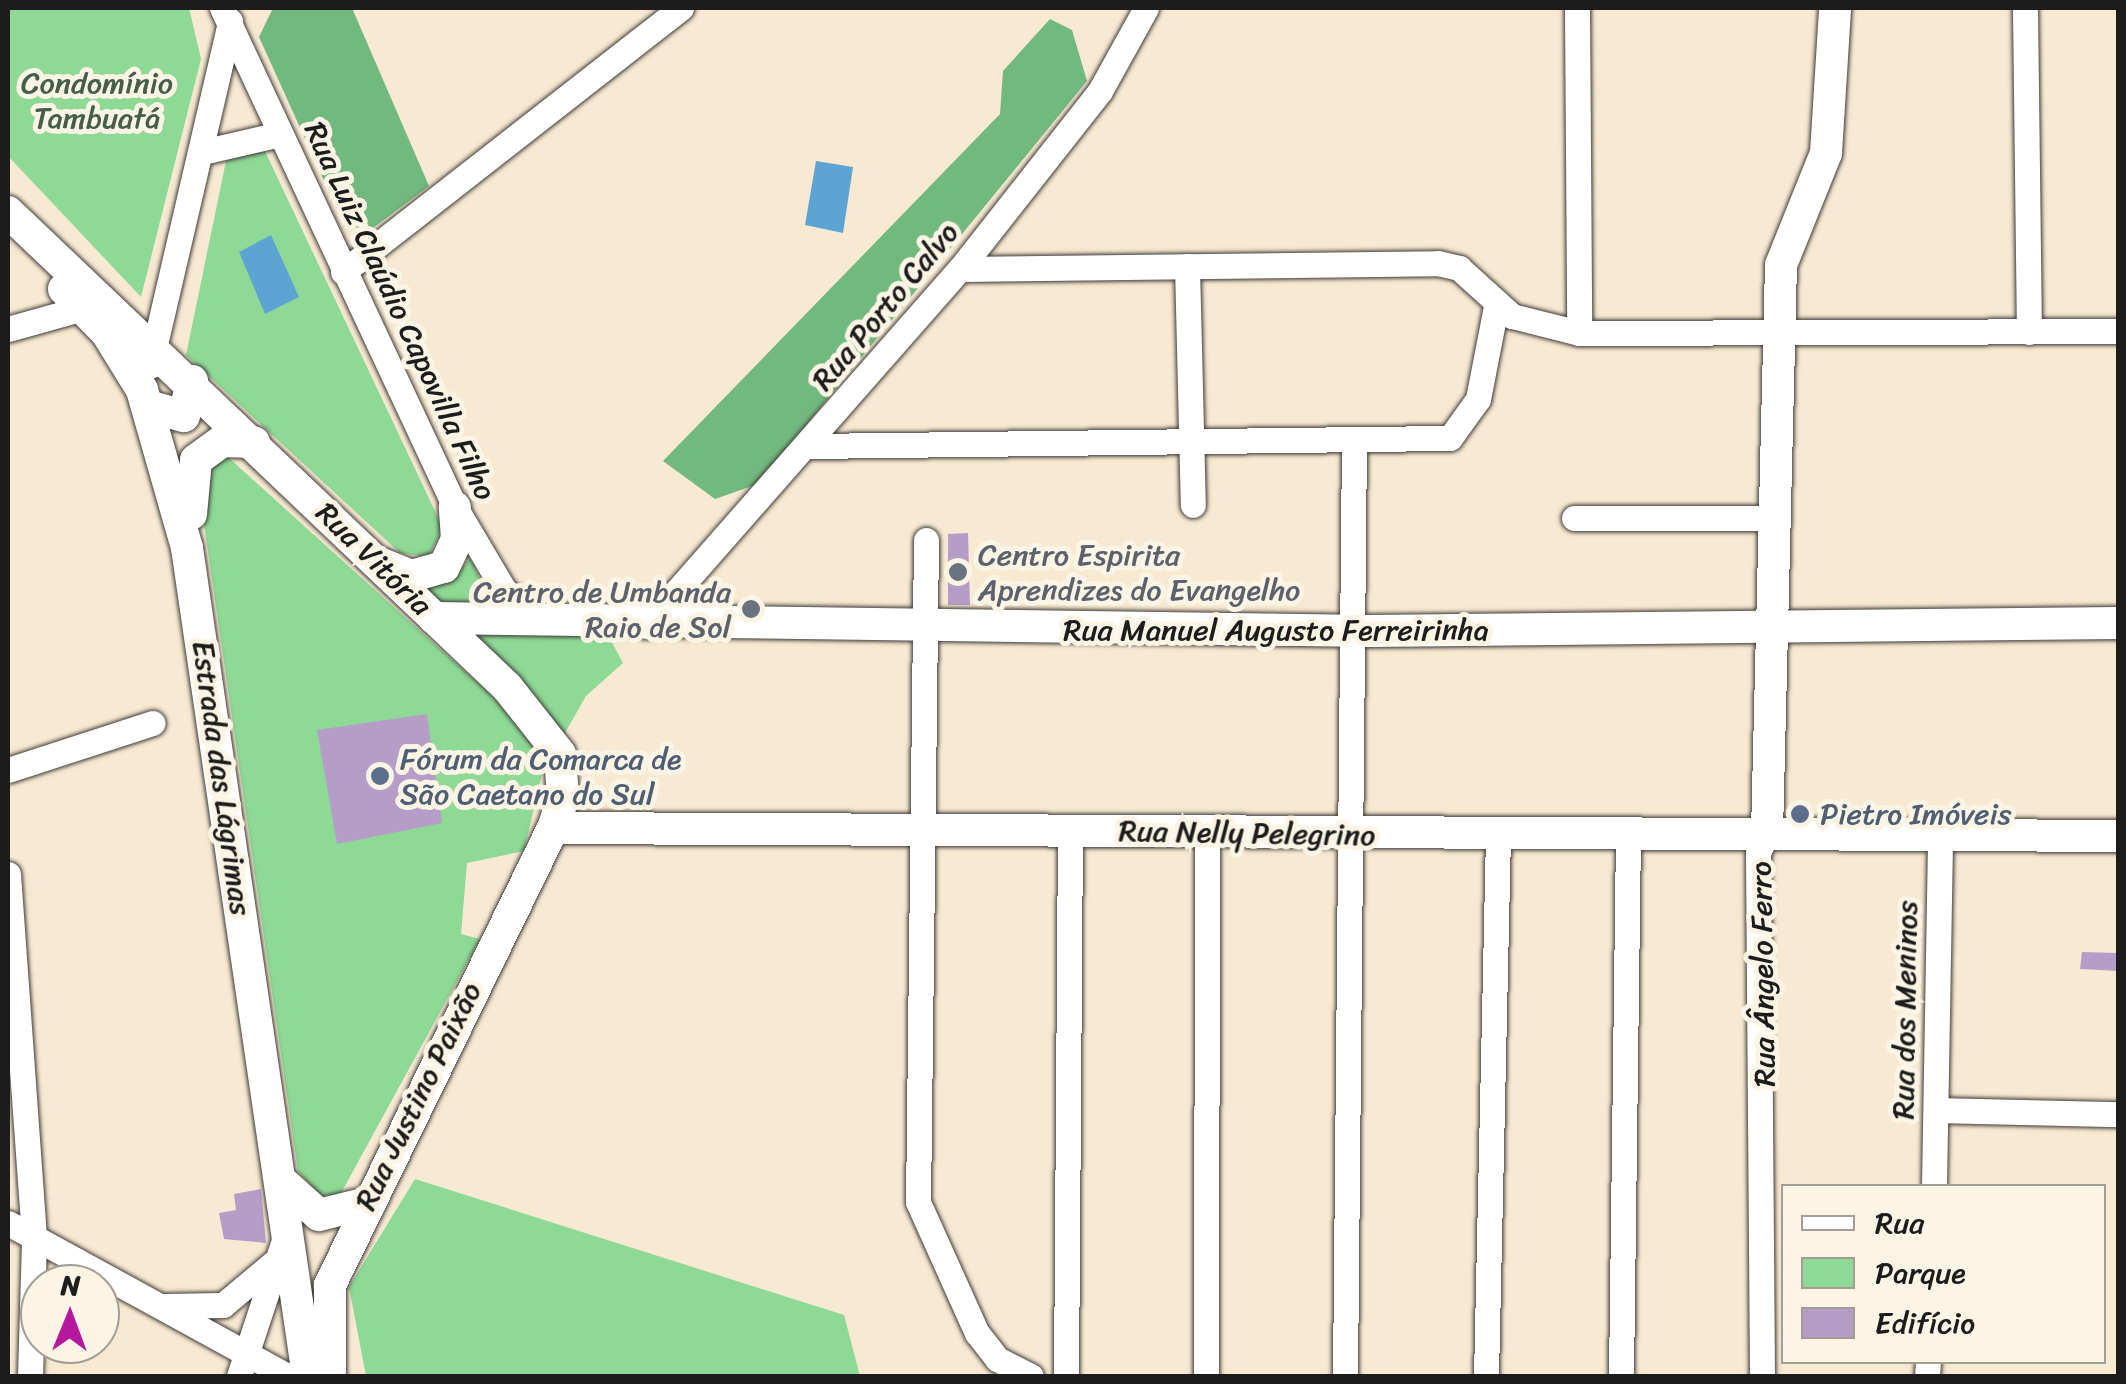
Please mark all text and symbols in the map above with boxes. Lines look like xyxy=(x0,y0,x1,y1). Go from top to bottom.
park label: Condomínio Tambuatá xyxy=(21,65,173,136)
street label: Rua Luiz Claúdio Capovilla Filho xyxy=(296,116,504,506)
street label: Rua Porto Calvo xyxy=(804,214,966,398)
street label: Rua Vitória xyxy=(309,495,439,623)
place label: Centro Espirita Aprendizes do Evangelho xyxy=(978,537,1301,608)
marker: Centro Espirita Aprendizes do Evangelho xyxy=(947,561,969,583)
place label: Centro de Umbanda Raio de Sol xyxy=(472,574,731,644)
marker: Centro de Umbanda Raio de Sol xyxy=(740,598,762,620)
street label: Rua Manuel Augusto Ferreirinha xyxy=(1065,612,1487,648)
street label: Estrada das Lágrimas xyxy=(185,638,259,918)
place label: Fórum da Comarca de São Caetano do Sul xyxy=(400,741,683,812)
marker: Fórum da Comarca de São Caetano do Sul xyxy=(369,765,391,787)
place label: Pietro Imóveis xyxy=(1820,796,2010,832)
marker: Pietro Imóveis xyxy=(1789,803,1811,825)
street label: Rua Nelly Pelegrino xyxy=(1118,813,1376,853)
street label: Rua Ângelo Ferro xyxy=(1743,860,1783,1088)
street label: Rua dos Meninos xyxy=(1885,901,1925,1119)
street label: Rua Justino Paixão xyxy=(347,977,489,1215)
legend xyxy=(1781,1184,2106,1364)
text: Rua xyxy=(1875,1196,1924,1250)
text: Parque xyxy=(1875,1246,1966,1300)
text: N xyxy=(60,1261,81,1310)
north arrow xyxy=(20,1264,120,1364)
text: Edifício xyxy=(1875,1296,1975,1350)

